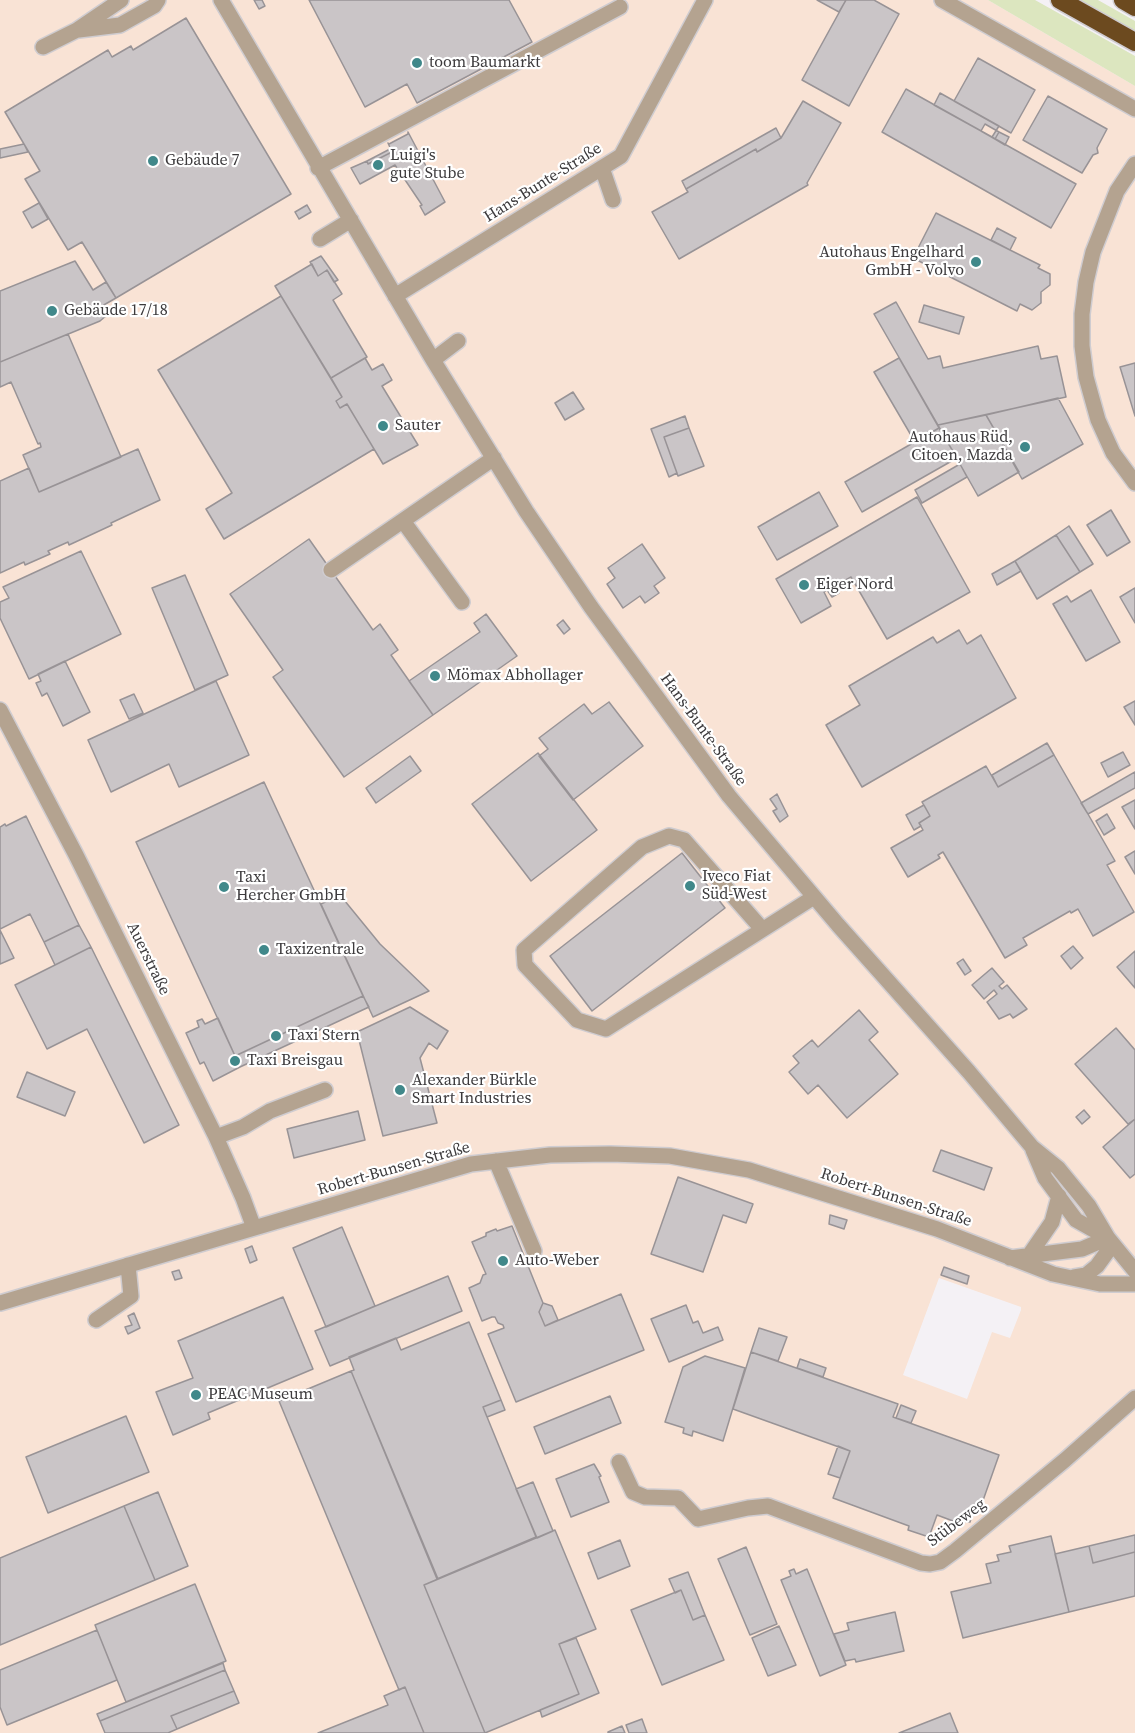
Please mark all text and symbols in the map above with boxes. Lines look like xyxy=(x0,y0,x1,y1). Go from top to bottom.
place label: toom Baumarkt xyxy=(429,53,540,73)
marker: toom Baumarkt xyxy=(410,56,424,70)
street label: Hans-Bunte-Straße xyxy=(481,139,605,227)
place label: Luigi's gute Stube xyxy=(390,146,465,184)
place label: Gebäude 7 xyxy=(165,151,239,171)
marker: Gebäude 7 xyxy=(146,154,160,168)
marker: Luigi's gute Stube xyxy=(371,158,385,172)
place label: Autohaus Engelhard GmbH - Volvo xyxy=(819,243,964,281)
marker: Autohaus Engelhard GmbH - Volvo xyxy=(969,255,983,269)
place label: Gebäude 17/18 xyxy=(64,301,168,321)
marker: Gebäude 17/18 xyxy=(45,304,59,318)
place label: Sauter xyxy=(395,416,441,436)
marker: Sauter xyxy=(376,419,390,433)
place label: Autohaus Rüd, Citoen, Mazda xyxy=(909,428,1013,466)
marker: Autohaus Rüd, Citoen, Mazda xyxy=(1018,440,1032,454)
place label: Eiger Nord xyxy=(816,575,893,595)
marker: Eiger Nord xyxy=(797,578,811,592)
place label: Mömax Abhollager xyxy=(447,666,583,686)
marker: Mömax Abhollager xyxy=(428,669,442,683)
street label: Hans-Bunte-Straße xyxy=(656,670,750,790)
place label: Iveco Fiat Süd-West xyxy=(702,867,771,905)
place label: Taxi Hercher GmbH xyxy=(236,868,346,906)
marker: Iveco Fiat Süd-West xyxy=(683,879,697,893)
marker: Taxi Hercher GmbH xyxy=(217,880,231,894)
street label: Auerstraße xyxy=(122,919,174,999)
place label: Taxizentrale xyxy=(276,940,364,960)
marker: Taxizentrale xyxy=(257,943,271,957)
place label: Taxi Stern xyxy=(288,1026,360,1046)
marker: Taxi Stern xyxy=(269,1029,283,1043)
place label: Taxi Breisgau xyxy=(247,1051,343,1071)
marker: Taxi Breisgau xyxy=(228,1054,242,1068)
place label: Alexander Bürkle Smart Industries xyxy=(412,1071,537,1109)
marker: Alexander Bürkle Smart Industries xyxy=(393,1083,407,1097)
street label: Robert-Bunsen-Straße xyxy=(316,1138,472,1200)
street label: Robert-Bunsen-Straße xyxy=(818,1165,974,1231)
place label: Auto-Weber xyxy=(515,1251,599,1271)
marker: Auto-Weber xyxy=(496,1254,510,1268)
place label: PEAC Museum xyxy=(208,1385,313,1405)
marker: PEAC Museum xyxy=(189,1388,203,1402)
street label: Stübeweg xyxy=(924,1495,990,1551)

